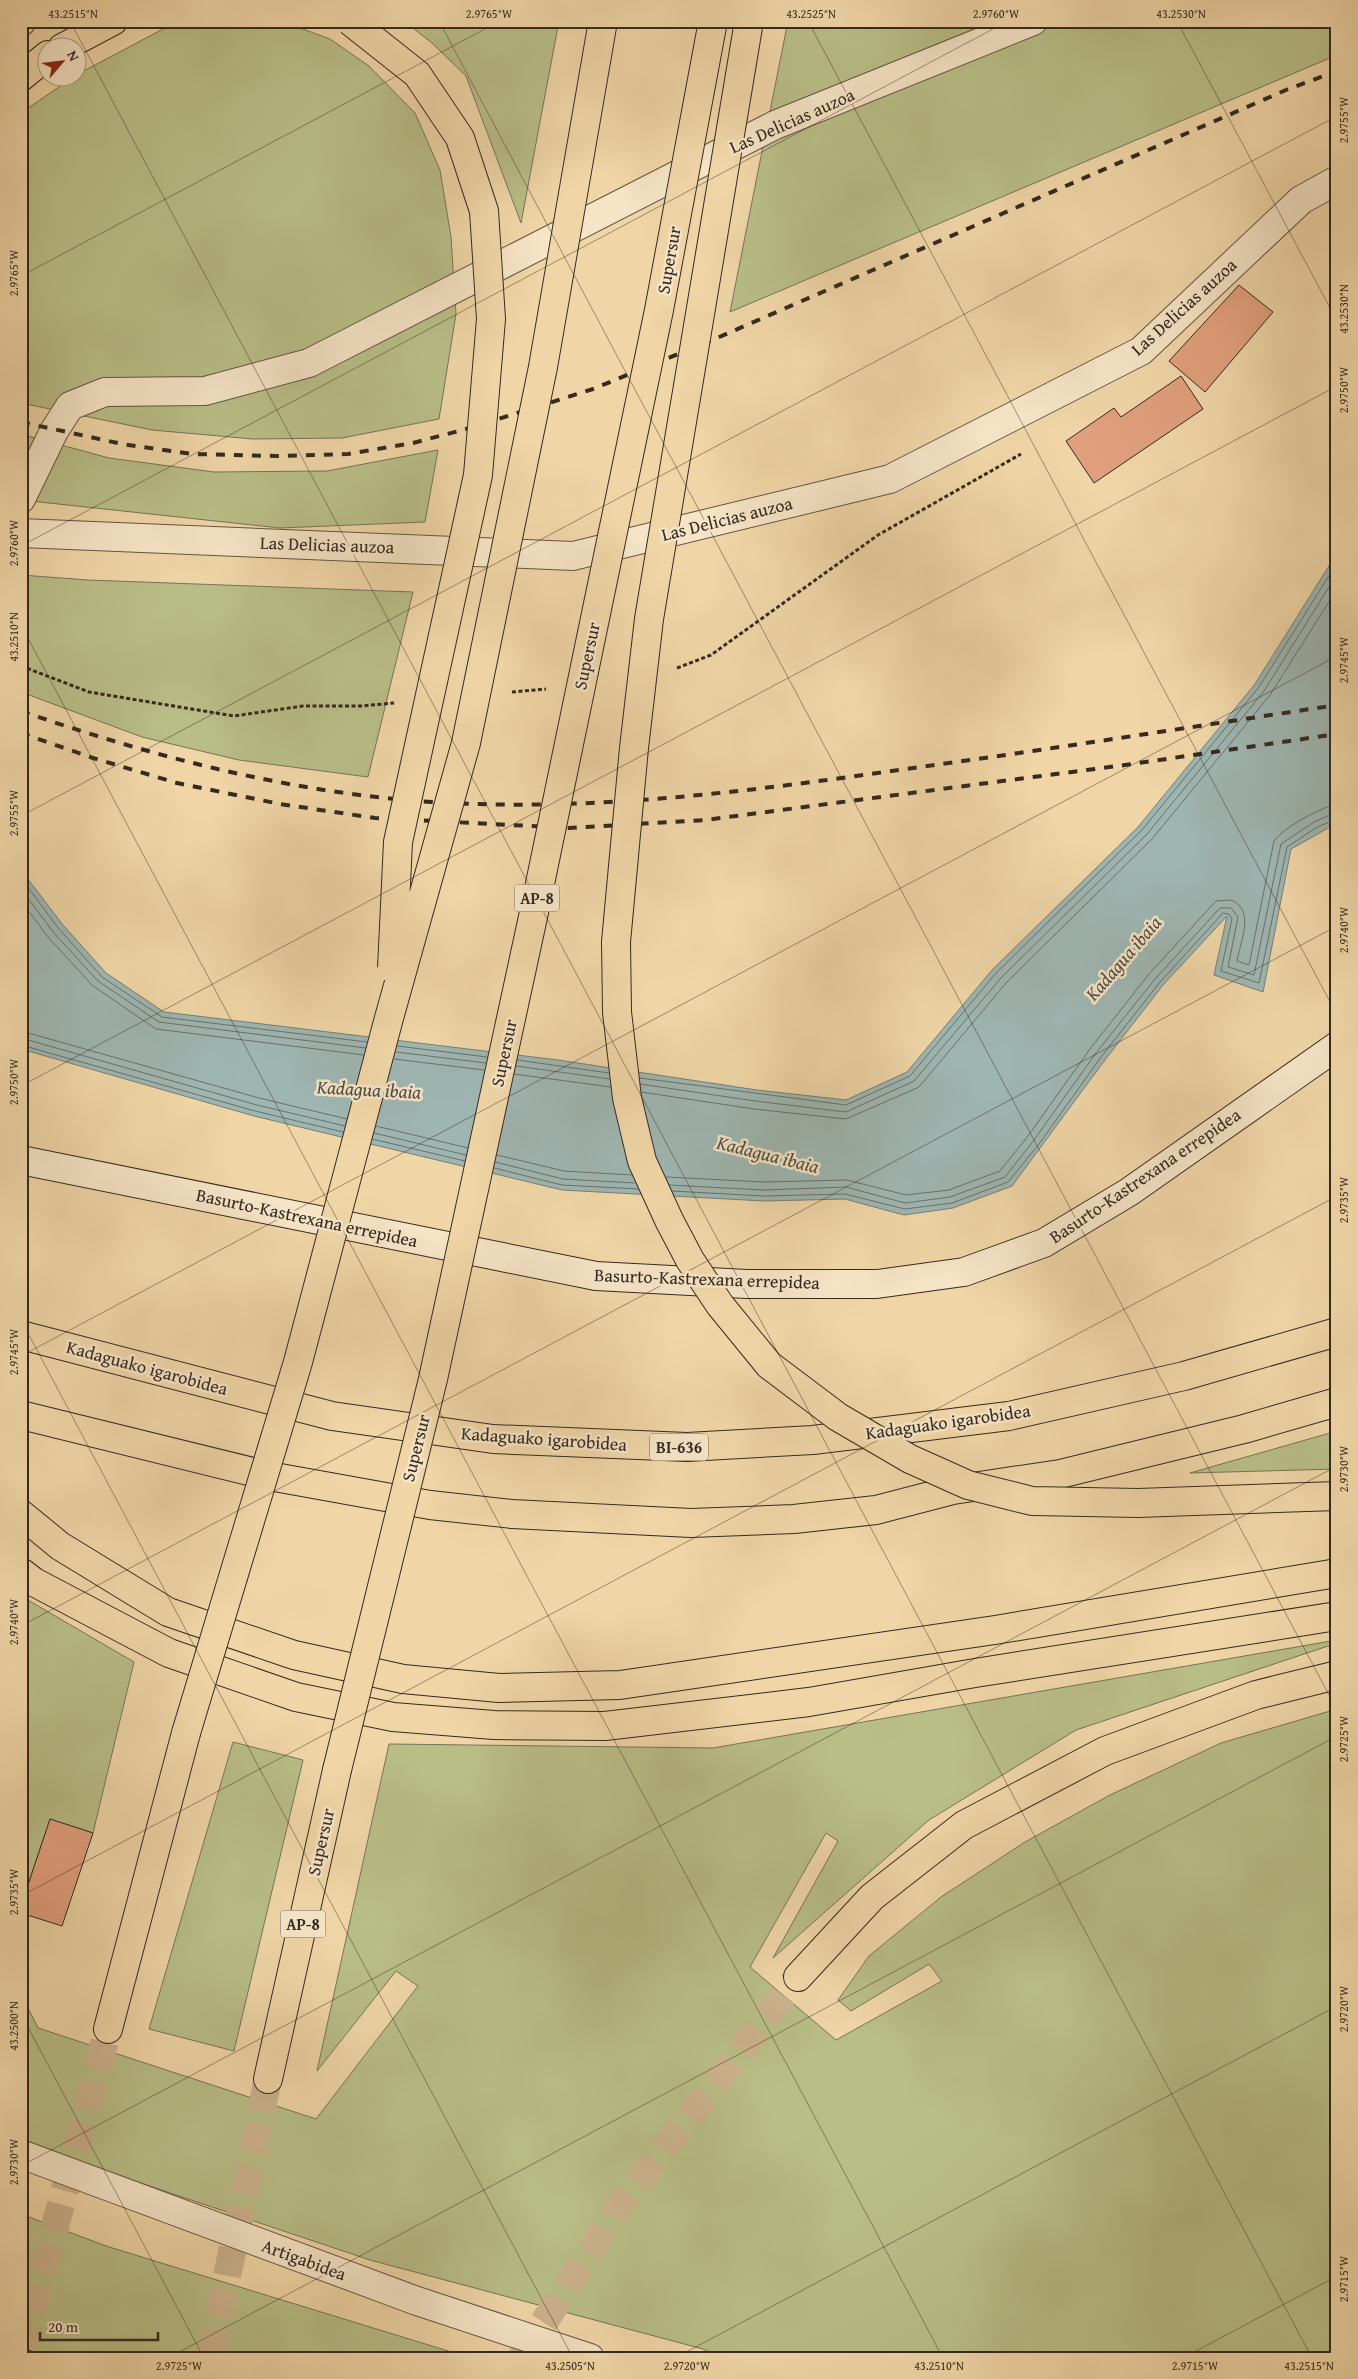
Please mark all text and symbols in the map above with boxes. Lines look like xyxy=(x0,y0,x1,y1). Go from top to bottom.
text: 43.2515°N xyxy=(48,5,98,22)
text: 2.9765°W xyxy=(466,5,513,22)
text: 43.2525°N xyxy=(786,5,836,22)
text: 2.9760°W xyxy=(973,5,1020,22)
text: 43.2530°N xyxy=(1156,5,1206,22)
north arrow xyxy=(38,38,88,88)
text: N xyxy=(62,47,85,65)
street label: Las Delicias auzoa xyxy=(725,81,859,160)
text: 2.9755°W xyxy=(1335,96,1352,143)
street label: Supersur xyxy=(649,223,688,296)
text: 2.9765°W xyxy=(5,249,22,296)
street label: Las Delicias auzoa xyxy=(1125,251,1243,362)
text: 43.2530°N xyxy=(1335,284,1352,334)
text: 2.9750°W xyxy=(1335,366,1352,413)
street label: Las Delicias auzoa xyxy=(658,489,796,548)
text: 2.9760°W xyxy=(5,519,22,566)
street label: Las Delicias auzoa xyxy=(259,529,395,560)
text: 43.2510°N xyxy=(5,612,22,662)
street label: Supersur xyxy=(566,619,607,692)
text: 2.9745°W xyxy=(1335,636,1352,683)
text: 2.9755°W xyxy=(5,789,22,836)
road number: AP-8 xyxy=(514,884,560,911)
text: 2.9740°W xyxy=(1335,906,1352,953)
water label: Kadagua ibaia xyxy=(1078,909,1168,1007)
street label: Supersur xyxy=(483,1016,524,1089)
text: 2.9750°W xyxy=(5,1058,22,1105)
water label: Kadagua ibaia xyxy=(315,1072,422,1106)
street label: Basurto-Kastrexana errepidea xyxy=(1044,1101,1246,1250)
water label: Kadagua ibaia xyxy=(713,1128,822,1180)
text: 2.9735°W xyxy=(1335,1176,1352,1223)
street label: Basurto-Kastrexana errepidea xyxy=(194,1181,421,1254)
street label: Basurto-Kastrexana errepidea xyxy=(594,1261,821,1296)
text: 2.9745°W xyxy=(5,1328,22,1375)
street label: Kadaguako igarobidea xyxy=(63,1333,231,1402)
street label: Kadaguako igarobidea xyxy=(864,1397,1033,1446)
street label: Supersur xyxy=(394,1411,437,1484)
street label: Kadaguako igarobidea xyxy=(460,1419,628,1458)
road number: BI-636 xyxy=(650,1434,708,1460)
text: 2.9730°W xyxy=(1335,1445,1352,1492)
text: 2.9740°W xyxy=(5,1598,22,1645)
text: 2.9725°W xyxy=(1335,1715,1352,1762)
street label: Supersur xyxy=(300,1805,341,1878)
text: 2.9735°W xyxy=(5,1868,22,1915)
road number: AP-8 xyxy=(280,1910,326,1938)
text: 2.9720°W xyxy=(1335,1985,1352,2032)
text: 43.2500°N xyxy=(5,2001,22,2051)
text: 2.9730°W xyxy=(5,2138,22,2185)
street label: Artigabidea xyxy=(258,2232,351,2287)
text: 2.9715°W xyxy=(1335,2255,1352,2302)
scale bar xyxy=(40,2309,158,2341)
text: 20 m xyxy=(48,2316,79,2337)
text: 2.9725°W xyxy=(156,2357,203,2374)
text: 43.2505°N xyxy=(545,2357,595,2374)
text: 2.9720°W xyxy=(664,2357,711,2374)
text: 43.2510°N xyxy=(914,2357,964,2374)
text: 2.9715°W xyxy=(1172,2357,1219,2374)
text: 43.2515°N xyxy=(1284,2357,1334,2374)

